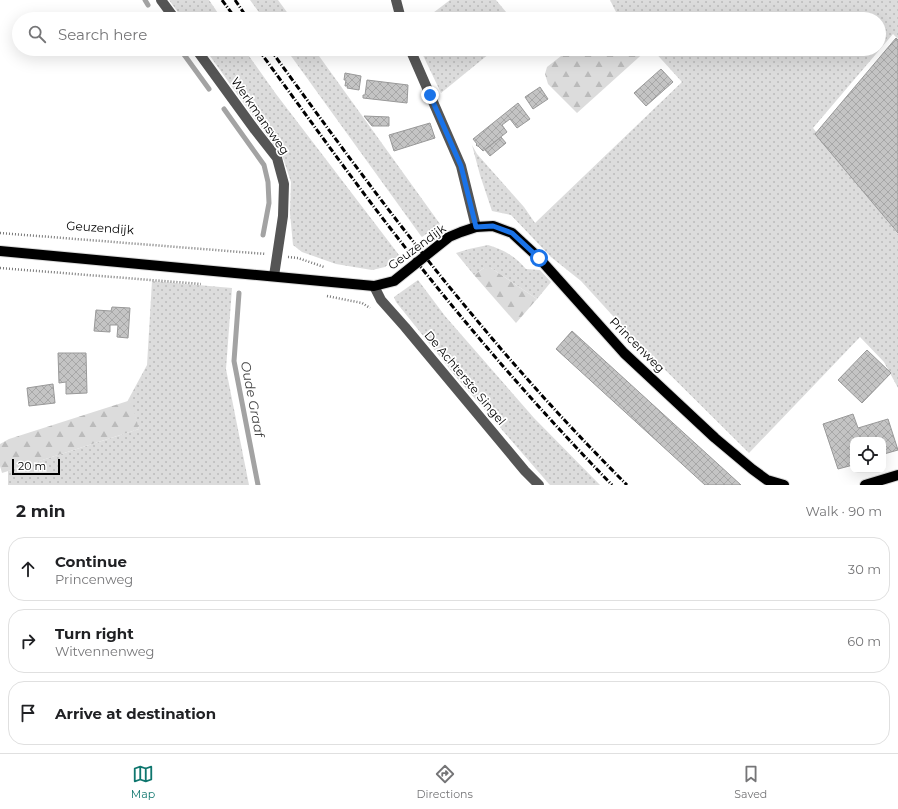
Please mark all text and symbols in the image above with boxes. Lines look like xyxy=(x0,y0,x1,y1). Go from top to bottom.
search box xyxy=(12,12,886,56)
icon: search xyxy=(26,23,48,45)
text: Search here xyxy=(58,25,147,44)
street label: Werkmansweg xyxy=(228,74,293,157)
route end xyxy=(421,86,439,104)
street label: Geuzendijk xyxy=(66,218,135,237)
street label: Geuzendijk xyxy=(385,220,449,273)
route start xyxy=(530,249,548,267)
street label: Princenweg xyxy=(607,314,668,375)
street label: De Achterste Singel xyxy=(422,327,509,428)
water label: Oude Graaf xyxy=(238,360,269,441)
map controls xyxy=(850,437,886,473)
button: locate xyxy=(850,437,886,473)
scale bar xyxy=(12,457,60,476)
text: 20 m xyxy=(18,459,46,473)
text: 2 min xyxy=(16,501,66,521)
text: Walk · 90 m xyxy=(806,503,882,519)
text: Continue xyxy=(55,552,127,571)
icon: ahead xyxy=(17,558,39,580)
text: 30 m xyxy=(848,561,881,577)
text: Princenweg xyxy=(55,571,133,587)
text: Turn right xyxy=(55,624,134,643)
icon: right xyxy=(17,630,39,652)
text: 60 m xyxy=(847,633,881,649)
text: Witvennenweg xyxy=(55,643,155,659)
icon: arrive xyxy=(17,702,39,724)
text: Arrive at destination xyxy=(55,704,216,723)
tab: Map xyxy=(131,763,155,801)
tab: Directions xyxy=(417,763,473,801)
tab: Saved xyxy=(734,763,767,801)

